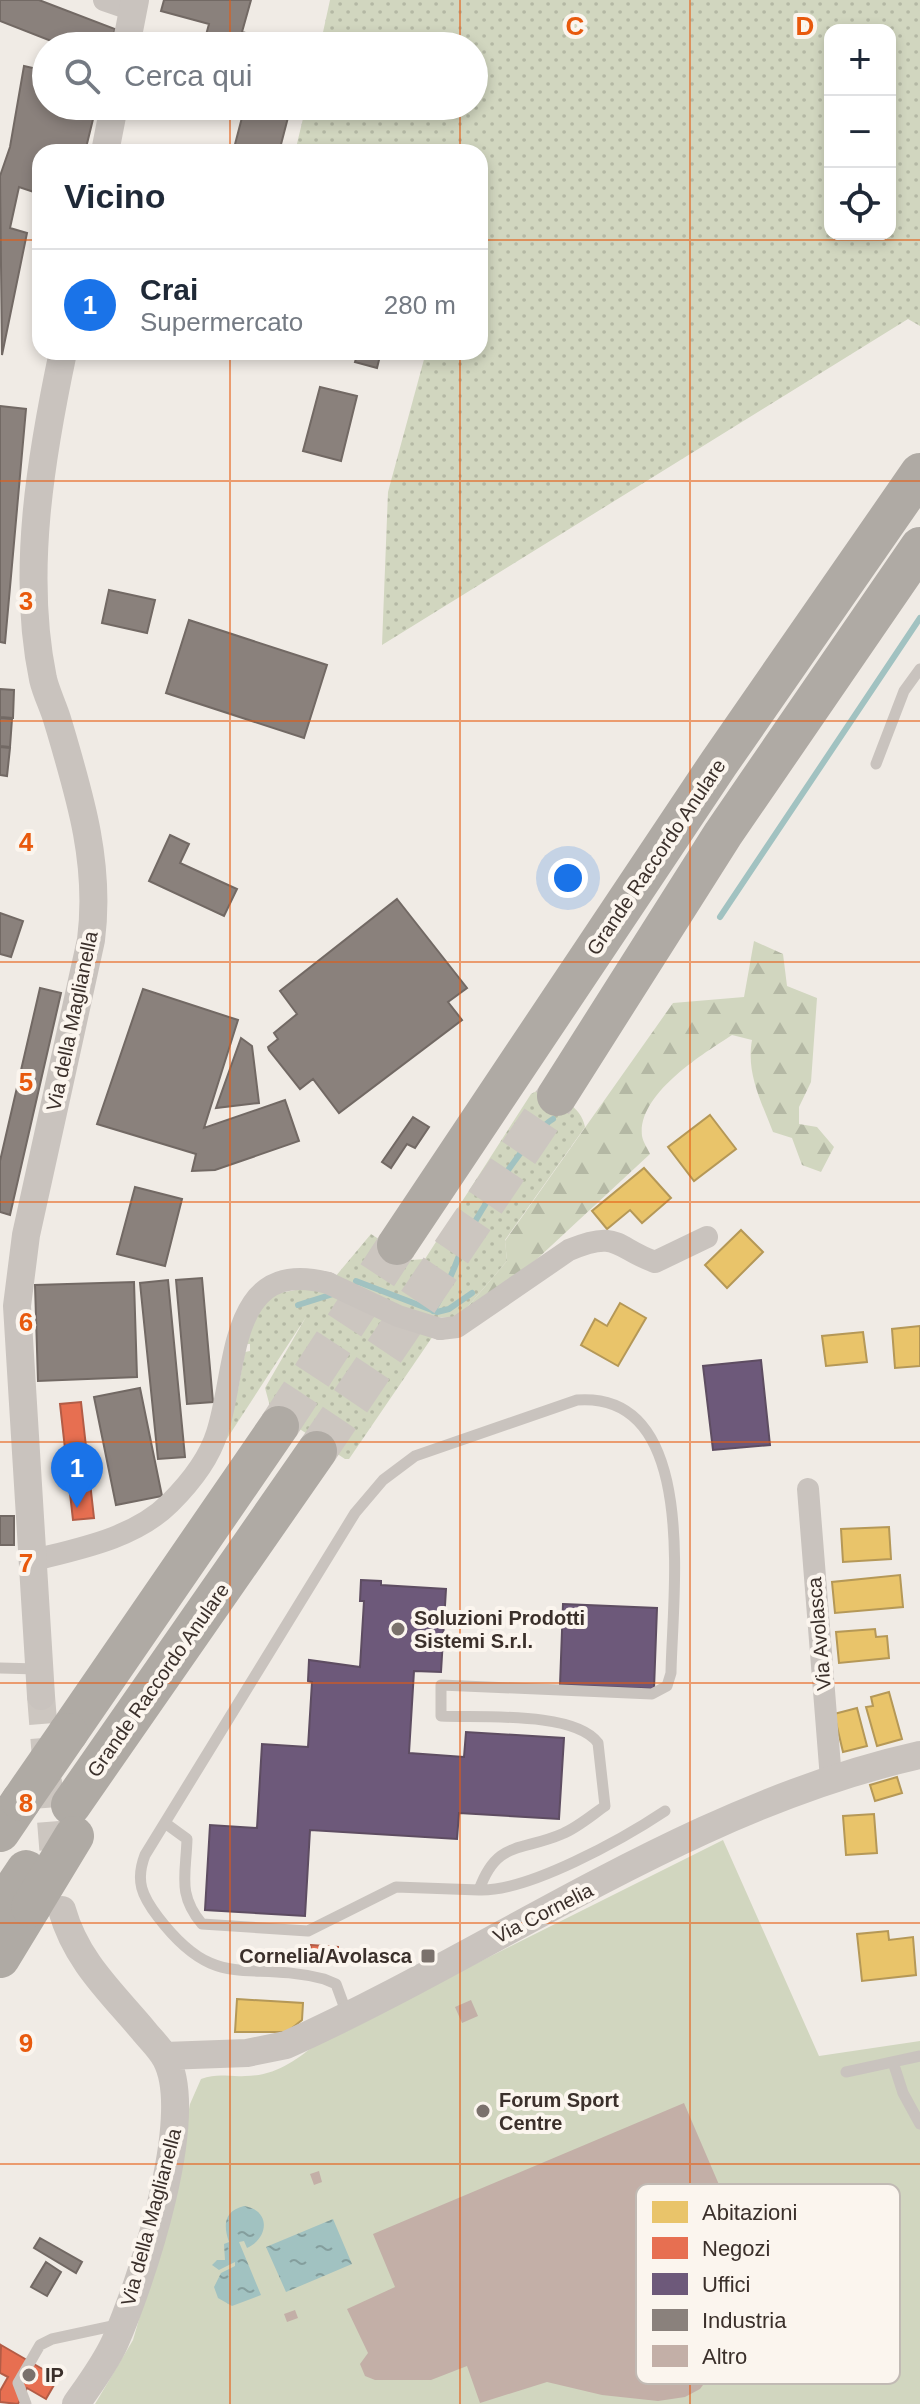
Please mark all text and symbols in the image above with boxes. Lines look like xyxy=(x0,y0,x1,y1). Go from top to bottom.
text: C xyxy=(566,11,585,41)
text: D xyxy=(796,11,814,41)
map controls xyxy=(824,24,896,240)
button: + xyxy=(824,24,896,96)
search box xyxy=(32,32,488,120)
icon: search xyxy=(60,54,104,98)
text: Cerca qui xyxy=(124,59,252,92)
button: − xyxy=(824,96,896,168)
button: locate xyxy=(824,168,896,240)
text: Vicino xyxy=(64,177,165,215)
text: Crai xyxy=(140,273,198,306)
text: 1 xyxy=(83,290,97,320)
text: 280 m xyxy=(384,290,456,320)
text: Supermercato xyxy=(140,307,303,337)
text: 3 xyxy=(19,586,33,616)
street label: Grande Raccordo Anulare xyxy=(582,755,730,959)
text: 4 xyxy=(19,827,34,857)
your location xyxy=(548,858,588,898)
street label: Via della Maglianella xyxy=(42,928,102,1113)
text: 5 xyxy=(19,1067,33,1097)
text: 6 xyxy=(19,1307,33,1337)
pin: 1 xyxy=(51,1442,103,1508)
text: 7 xyxy=(19,1548,33,1578)
street label: Via Avolasca xyxy=(803,1575,835,1692)
street label: Grande Raccordo Anulare xyxy=(83,1579,233,1781)
place label: Soluzioni Prodotti Sistemi S.r.l. xyxy=(414,1607,585,1652)
marker: Soluzioni Prodotti Sistemi S.r.l. xyxy=(389,1620,407,1638)
text: 8 xyxy=(19,1788,33,1818)
street label: Via Cornelia xyxy=(490,1878,597,1947)
place label: Cornelia/Avolasca xyxy=(239,1945,413,1967)
marker: Cornelia/Avolasca xyxy=(419,1947,437,1965)
text: 9 xyxy=(19,2028,33,2058)
place label: Forum Sport Centre xyxy=(499,2089,619,2134)
marker: Forum Sport Centre xyxy=(474,2102,492,2120)
street label: Via della Maglianella xyxy=(117,2125,186,2308)
legend xyxy=(636,2184,900,2384)
text: Abitazioni xyxy=(702,2200,797,2225)
text: Negozi xyxy=(702,2236,770,2261)
text: Uffici xyxy=(702,2272,751,2297)
text: Industria xyxy=(702,2308,787,2333)
text: Altro xyxy=(702,2344,747,2369)
place label: IP xyxy=(45,2364,64,2386)
marker: IP xyxy=(20,2366,38,2384)

